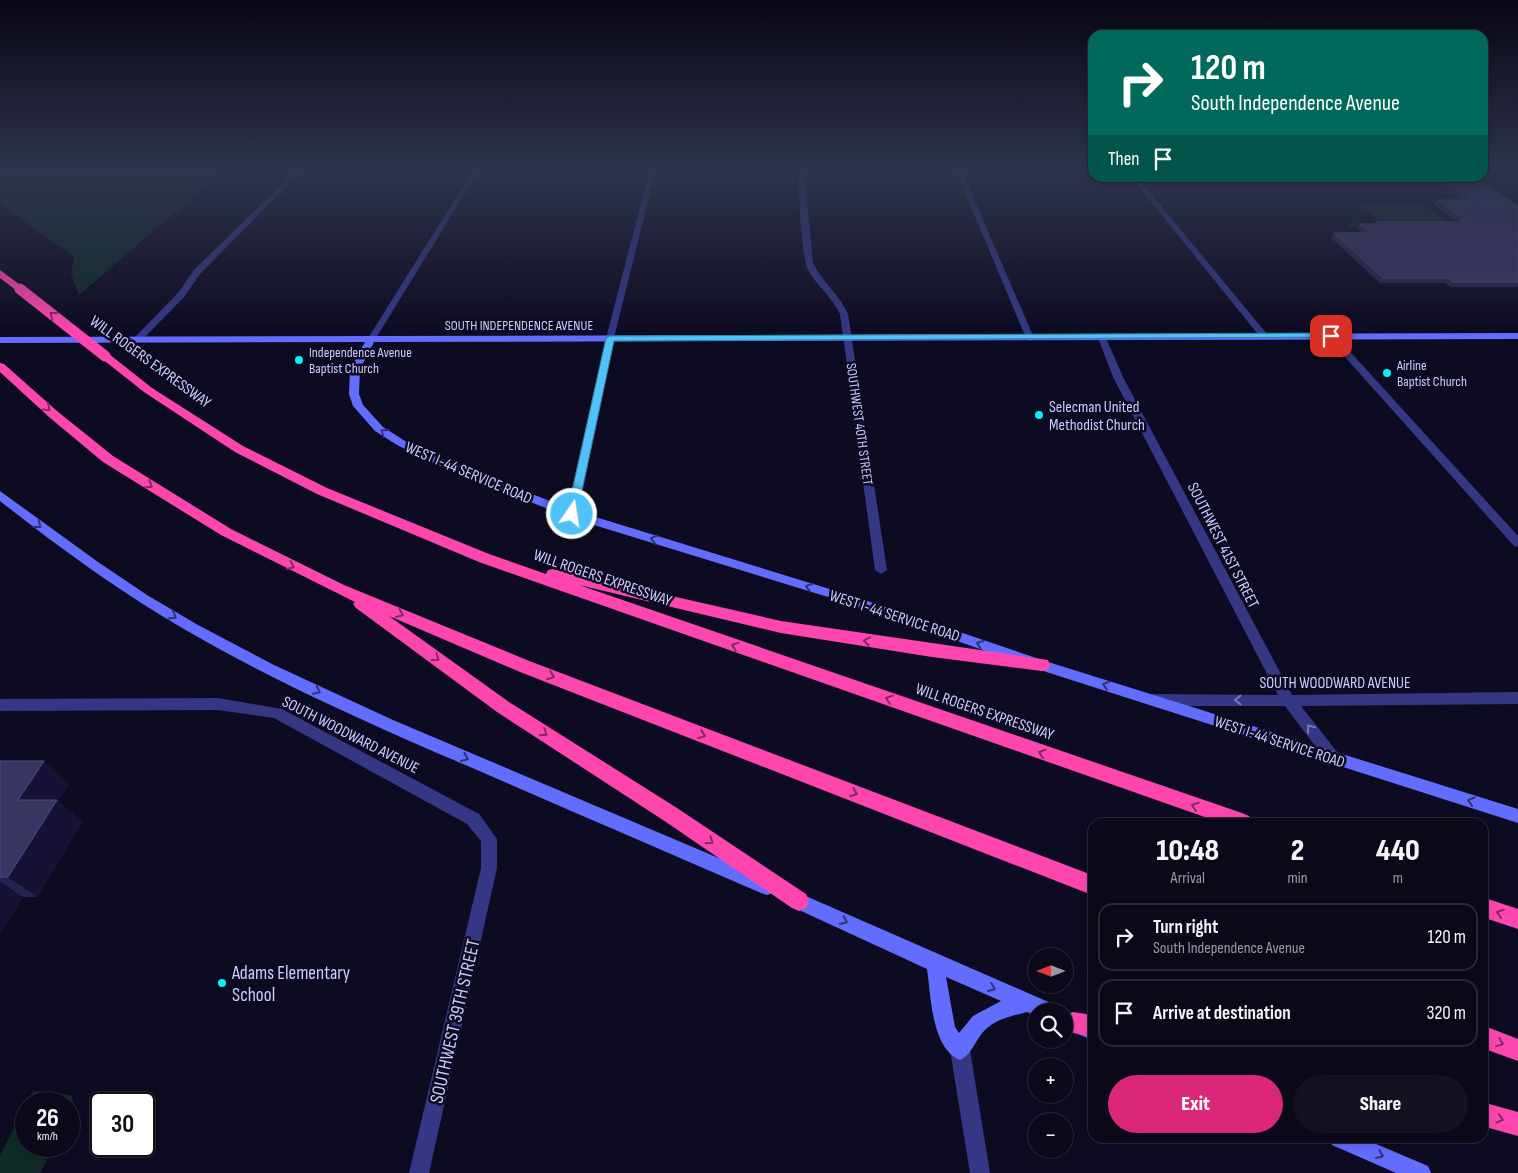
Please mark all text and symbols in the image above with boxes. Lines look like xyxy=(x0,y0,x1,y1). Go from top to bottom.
text: 120 m xyxy=(1191,47,1266,90)
icon: right xyxy=(1108,50,1173,115)
text: South Independence Avenue xyxy=(1191,90,1400,117)
icon: arrive xyxy=(1149,145,1177,173)
text: Then xyxy=(1108,148,1139,171)
one-way arrow xyxy=(50,312,59,320)
street label: WILL ROGERS EXPRESSWAY xyxy=(86,312,215,413)
pin xyxy=(1310,315,1352,357)
street label: SOUTH INDEPENDENCE AVENUE xyxy=(445,317,593,334)
icon: arrive xyxy=(1317,322,1345,350)
place label: Independence Avenue Baptist Church xyxy=(309,344,412,377)
marker: Independence Avenue Baptist Church xyxy=(293,354,305,366)
place label: Airline Baptist Church xyxy=(1396,357,1467,390)
street label: SOUTHWEST 40TH STREET xyxy=(843,362,877,487)
marker: Airline Baptist Church xyxy=(1381,367,1393,379)
place label: Selecman United Methodist Church xyxy=(1049,398,1145,435)
one-way arrow xyxy=(42,402,51,411)
marker: Selecman United Methodist Church xyxy=(1033,409,1045,421)
one-way arrow xyxy=(380,428,389,438)
street label: WEST I-44 SERVICE ROAD xyxy=(402,438,535,509)
one-way arrow xyxy=(144,479,153,489)
street label: SOUTHWEST 41ST STREET xyxy=(1183,480,1263,612)
position arrow xyxy=(545,487,597,539)
one-way arrow xyxy=(32,519,41,527)
one-way arrow xyxy=(650,535,658,545)
street label: WILL ROGERS EXPRESSWAY xyxy=(531,546,674,611)
one-way arrow xyxy=(285,560,294,570)
one-way arrow xyxy=(805,583,814,593)
street label: WEST I-44 SERVICE ROAD xyxy=(827,586,962,646)
one-way arrow xyxy=(395,608,404,619)
one-way arrow xyxy=(167,610,176,619)
one-way arrow xyxy=(862,637,871,647)
one-way arrow xyxy=(976,639,984,649)
one-way arrow xyxy=(731,642,740,652)
one-way arrow xyxy=(430,652,439,662)
one-way arrow xyxy=(546,670,555,680)
street label: SOUTH WOODWARD AVENUE xyxy=(1259,674,1411,693)
street label: WILL ROGERS EXPRESSWAY xyxy=(913,680,1056,745)
one-way arrow xyxy=(1102,681,1111,691)
one-way arrow xyxy=(311,685,320,695)
street label: SOUTH WOODWARD AVENUE xyxy=(279,693,422,778)
one-way arrow xyxy=(885,695,893,705)
one-way arrow xyxy=(1234,695,1242,705)
street label: WEST I-44 SERVICE ROAD xyxy=(1212,712,1347,772)
one-way arrow xyxy=(1306,725,1315,734)
one-way arrow xyxy=(538,727,547,736)
one-way arrow xyxy=(697,729,706,739)
one-way arrow xyxy=(1038,749,1047,759)
one-way arrow xyxy=(460,752,469,762)
one-way arrow xyxy=(849,787,858,797)
one-way arrow xyxy=(1468,797,1476,807)
one-way arrow xyxy=(1192,802,1200,812)
text: 10:48 xyxy=(1156,833,1219,869)
text: 2 xyxy=(1291,833,1304,869)
text: 440 xyxy=(1376,833,1420,869)
one-way arrow xyxy=(705,835,714,844)
text: Arrival xyxy=(1171,869,1205,888)
text: min xyxy=(1287,869,1308,888)
text: m xyxy=(1393,869,1403,888)
one-way arrow xyxy=(1497,909,1505,919)
one-way arrow xyxy=(839,915,848,926)
text: Turn right xyxy=(1153,916,1218,939)
icon: right xyxy=(1110,923,1138,951)
text: 120 m xyxy=(1428,926,1466,949)
street label: SOUTHWEST 39TH STREET xyxy=(425,937,486,1106)
text: South Independence Avenue xyxy=(1153,939,1305,958)
north arrow xyxy=(1028,948,1072,992)
map controls xyxy=(1028,948,1073,1158)
place label: Adams Elementary School xyxy=(231,962,351,1007)
marker: Adams Elementary School xyxy=(216,977,228,989)
one-way arrow xyxy=(987,982,996,993)
icon: arrive xyxy=(1110,999,1138,1027)
text: Arrive at destination xyxy=(1153,1002,1291,1025)
text: 320 m xyxy=(1426,1002,1466,1025)
button: search xyxy=(1028,1003,1073,1048)
one-way arrow xyxy=(1495,1037,1504,1047)
button: + xyxy=(1028,1058,1073,1103)
button: Exit xyxy=(1108,1075,1283,1133)
button: Share xyxy=(1293,1075,1468,1133)
speed limit sign: 30 xyxy=(90,1092,155,1157)
text: 26 xyxy=(36,1103,59,1134)
button: − xyxy=(1028,1113,1073,1158)
one-way arrow xyxy=(1496,1113,1504,1123)
text: km/h xyxy=(37,1129,58,1144)
one-way arrow xyxy=(1375,1149,1384,1160)

